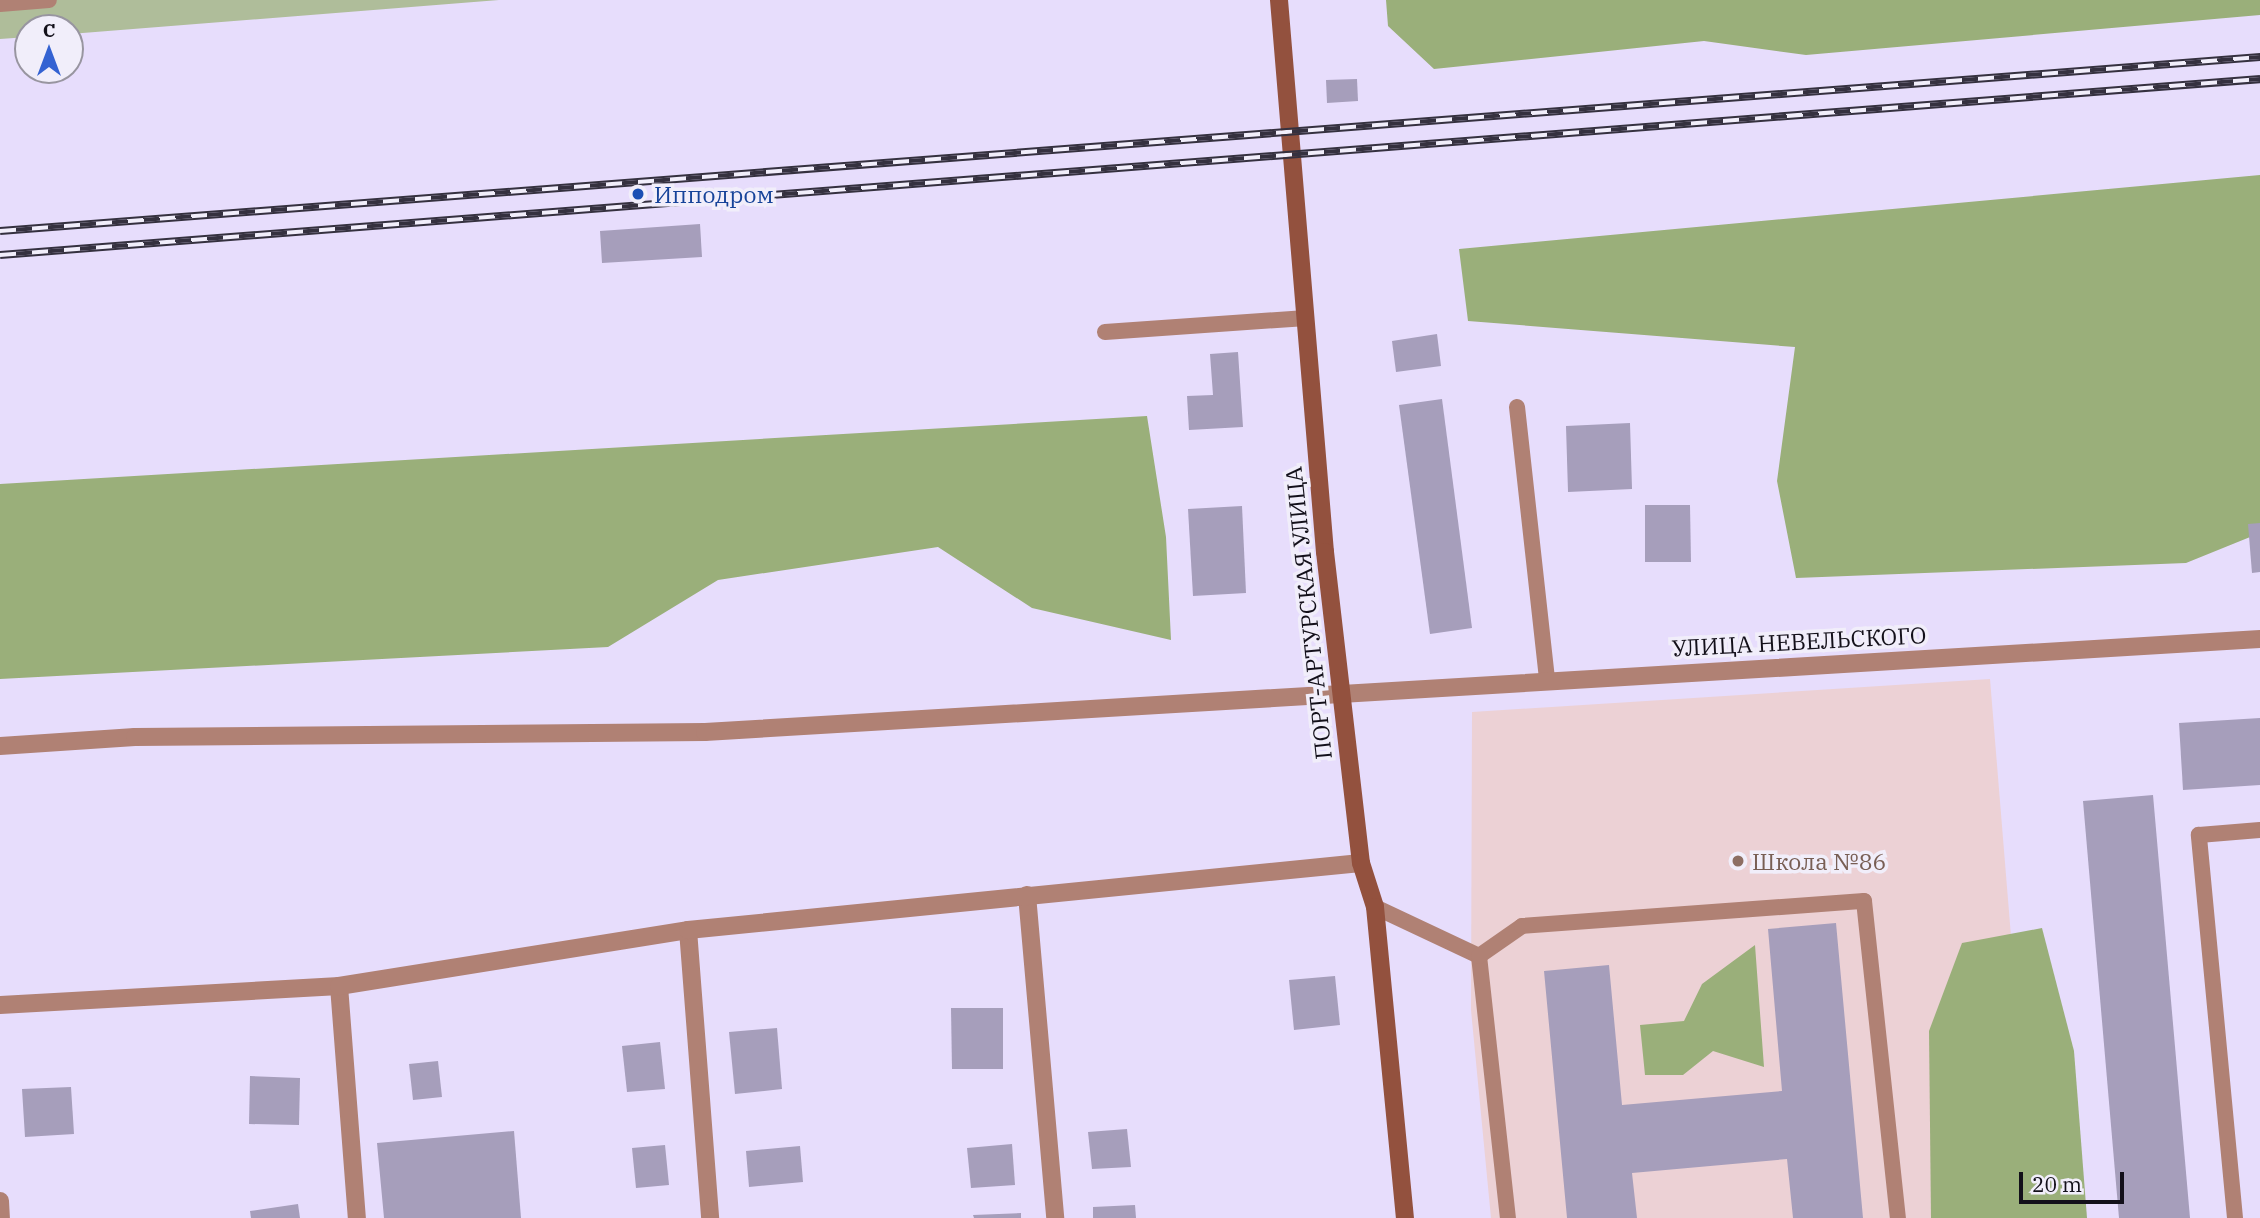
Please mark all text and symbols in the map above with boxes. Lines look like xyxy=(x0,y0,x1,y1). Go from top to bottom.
north arrow xyxy=(14,14,84,84)
text: С xyxy=(43,18,55,42)
place label: Ипподром xyxy=(654,180,774,208)
marker: Ипподром xyxy=(628,184,648,204)
street label: ПОРТ-АРТУРСКАЯ УЛИЦА xyxy=(1279,465,1337,761)
street label: УЛИЦА НЕВЕЛЬСКОГО xyxy=(1671,621,1927,661)
place label: Школа №86 xyxy=(1752,847,1886,875)
marker: Школа №86 xyxy=(1730,853,1746,869)
scale bar xyxy=(2022,1158,2127,1202)
text: 20 m xyxy=(2032,1170,2082,1198)

